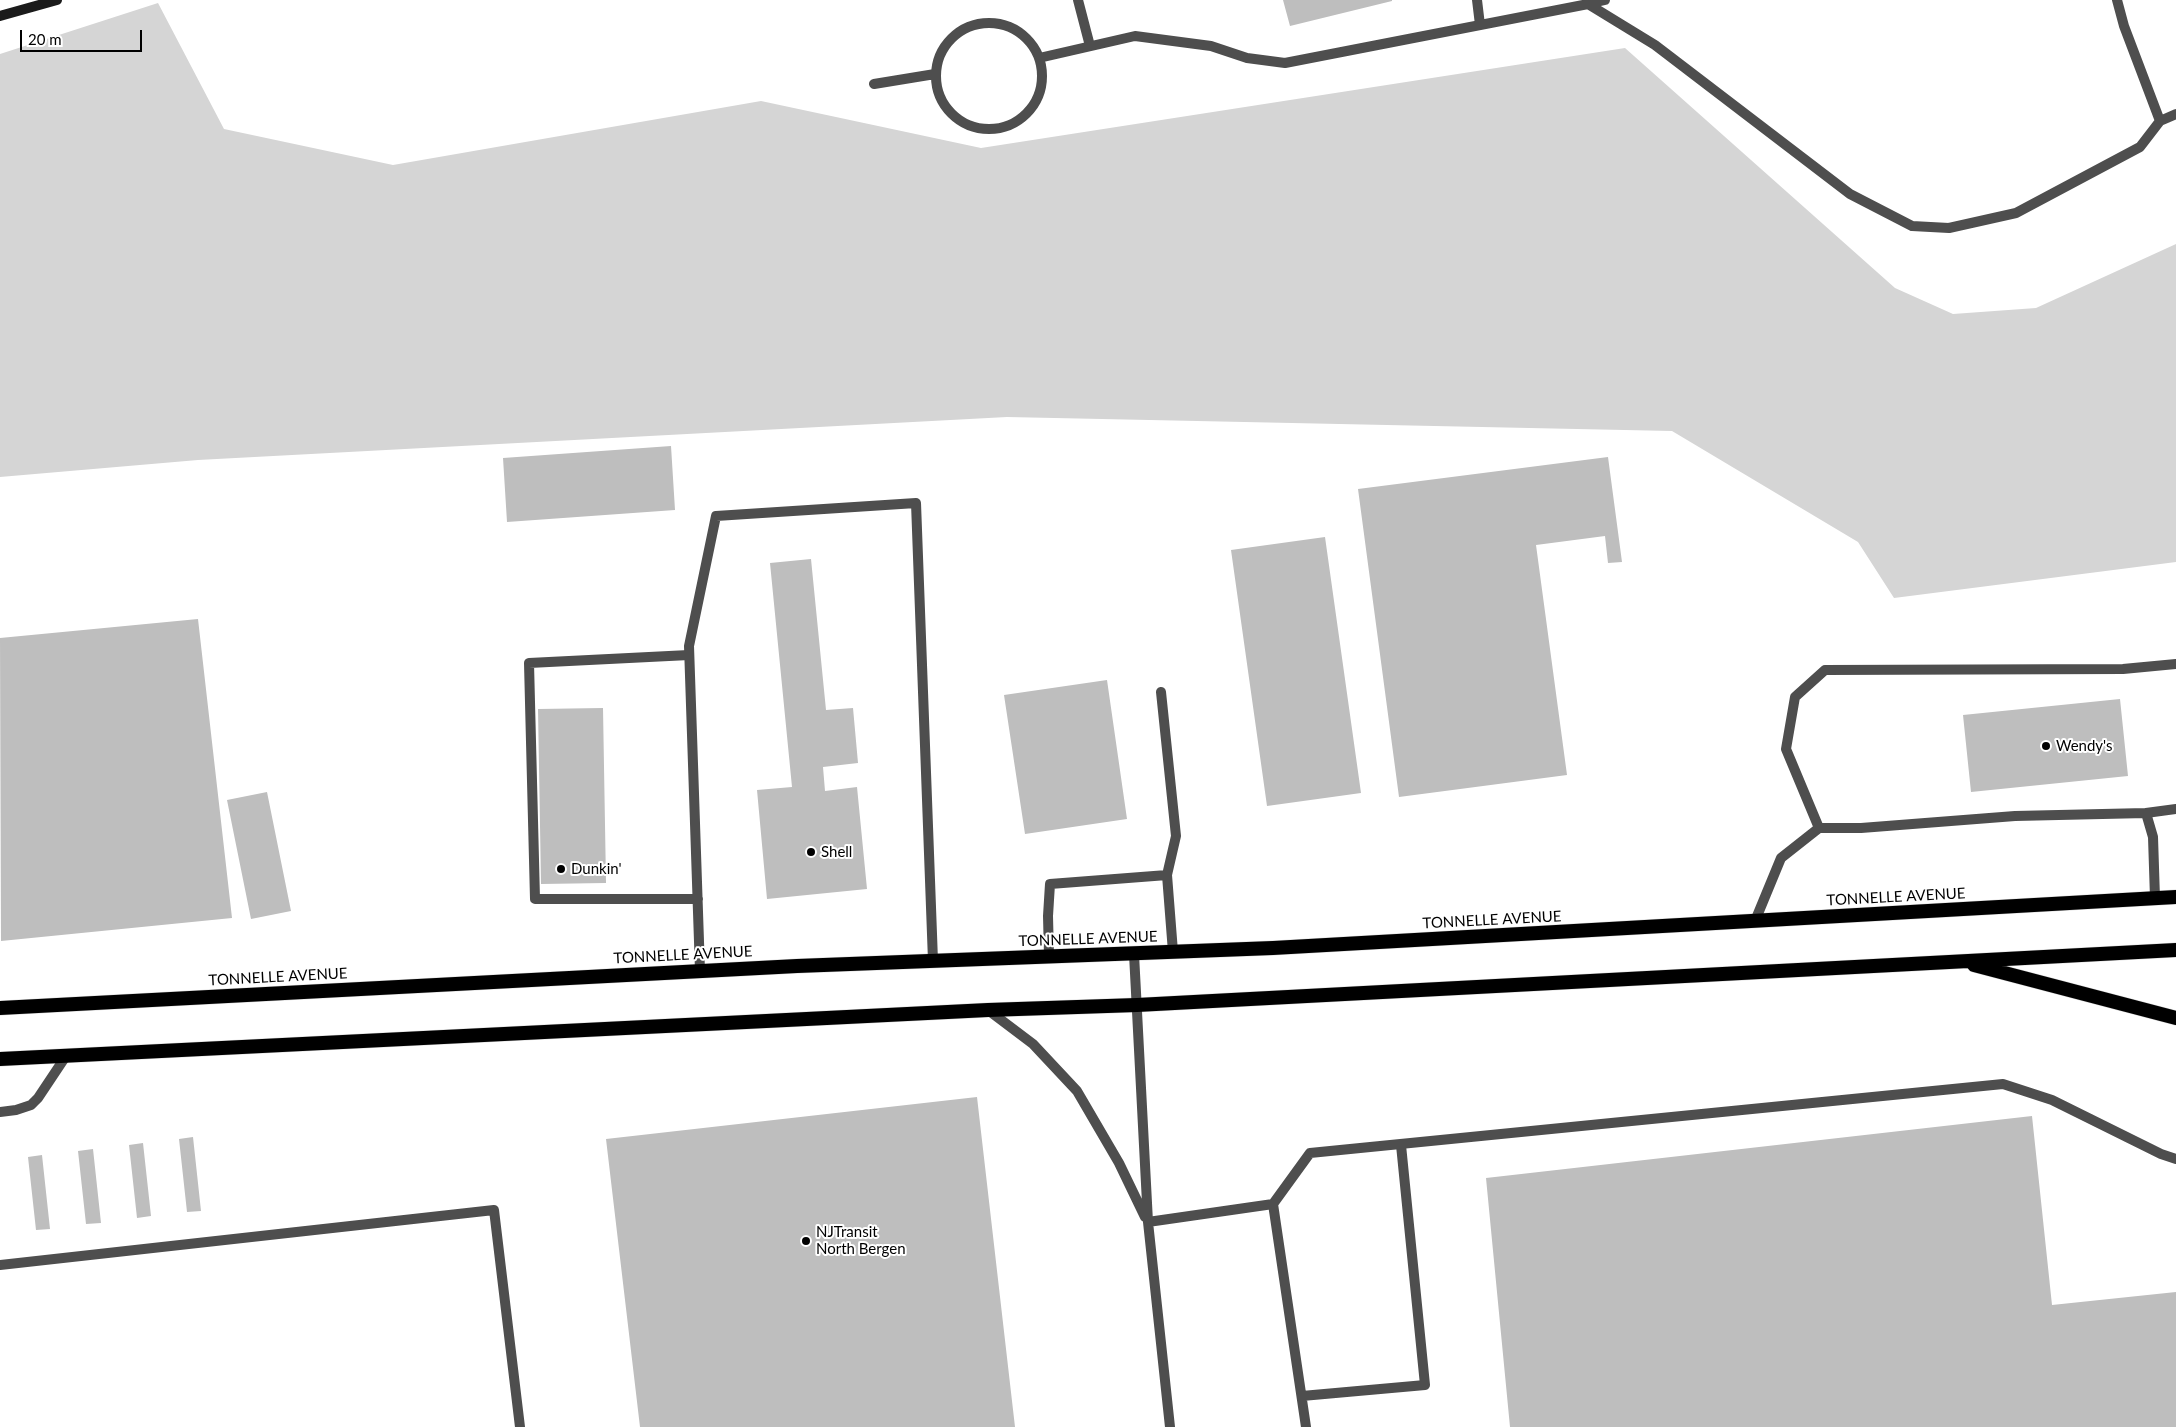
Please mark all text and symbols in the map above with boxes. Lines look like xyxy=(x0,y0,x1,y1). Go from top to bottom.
scale bar xyxy=(22,20,145,52)
text: 20 m xyxy=(28,30,62,48)
place label: Wendy's xyxy=(2056,737,2113,755)
marker: Wendy's xyxy=(2040,740,2052,752)
place label: Shell xyxy=(821,843,852,861)
marker: Shell xyxy=(805,846,817,858)
place label: Dunkin' xyxy=(571,860,622,878)
marker: Dunkin' xyxy=(555,863,567,875)
street label: TONNELLE AVENUE xyxy=(1826,884,1966,910)
street label: TONNELLE AVENUE xyxy=(1422,907,1562,933)
street label: TONNELLE AVENUE xyxy=(1018,928,1158,950)
street label: TONNELLE AVENUE xyxy=(613,942,753,968)
street label: TONNELLE AVENUE xyxy=(208,964,348,990)
place label: NJTransit North Bergen xyxy=(816,1223,906,1258)
marker: NJTransit North Bergen xyxy=(800,1235,812,1247)

